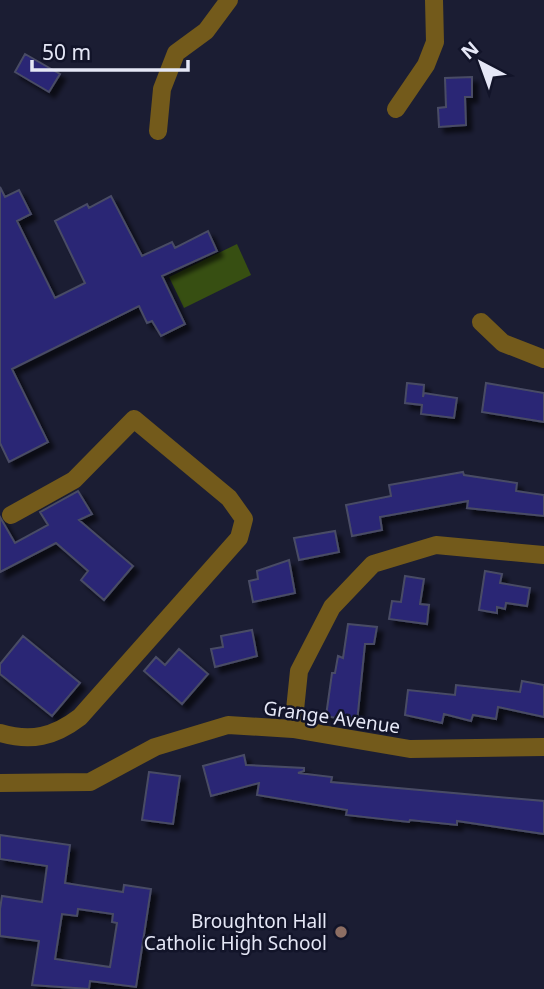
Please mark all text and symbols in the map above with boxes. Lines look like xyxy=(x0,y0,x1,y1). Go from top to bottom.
scale bar xyxy=(32,28,187,72)
north arrow xyxy=(446,28,516,98)
text: N xyxy=(455,35,484,65)
text: 50 m xyxy=(42,38,91,66)
street label: Grange Avenue xyxy=(262,695,402,739)
place label: Broughton Hall Catholic High School xyxy=(144,908,327,956)
marker: Broughton Hall Catholic High School xyxy=(333,924,349,940)

